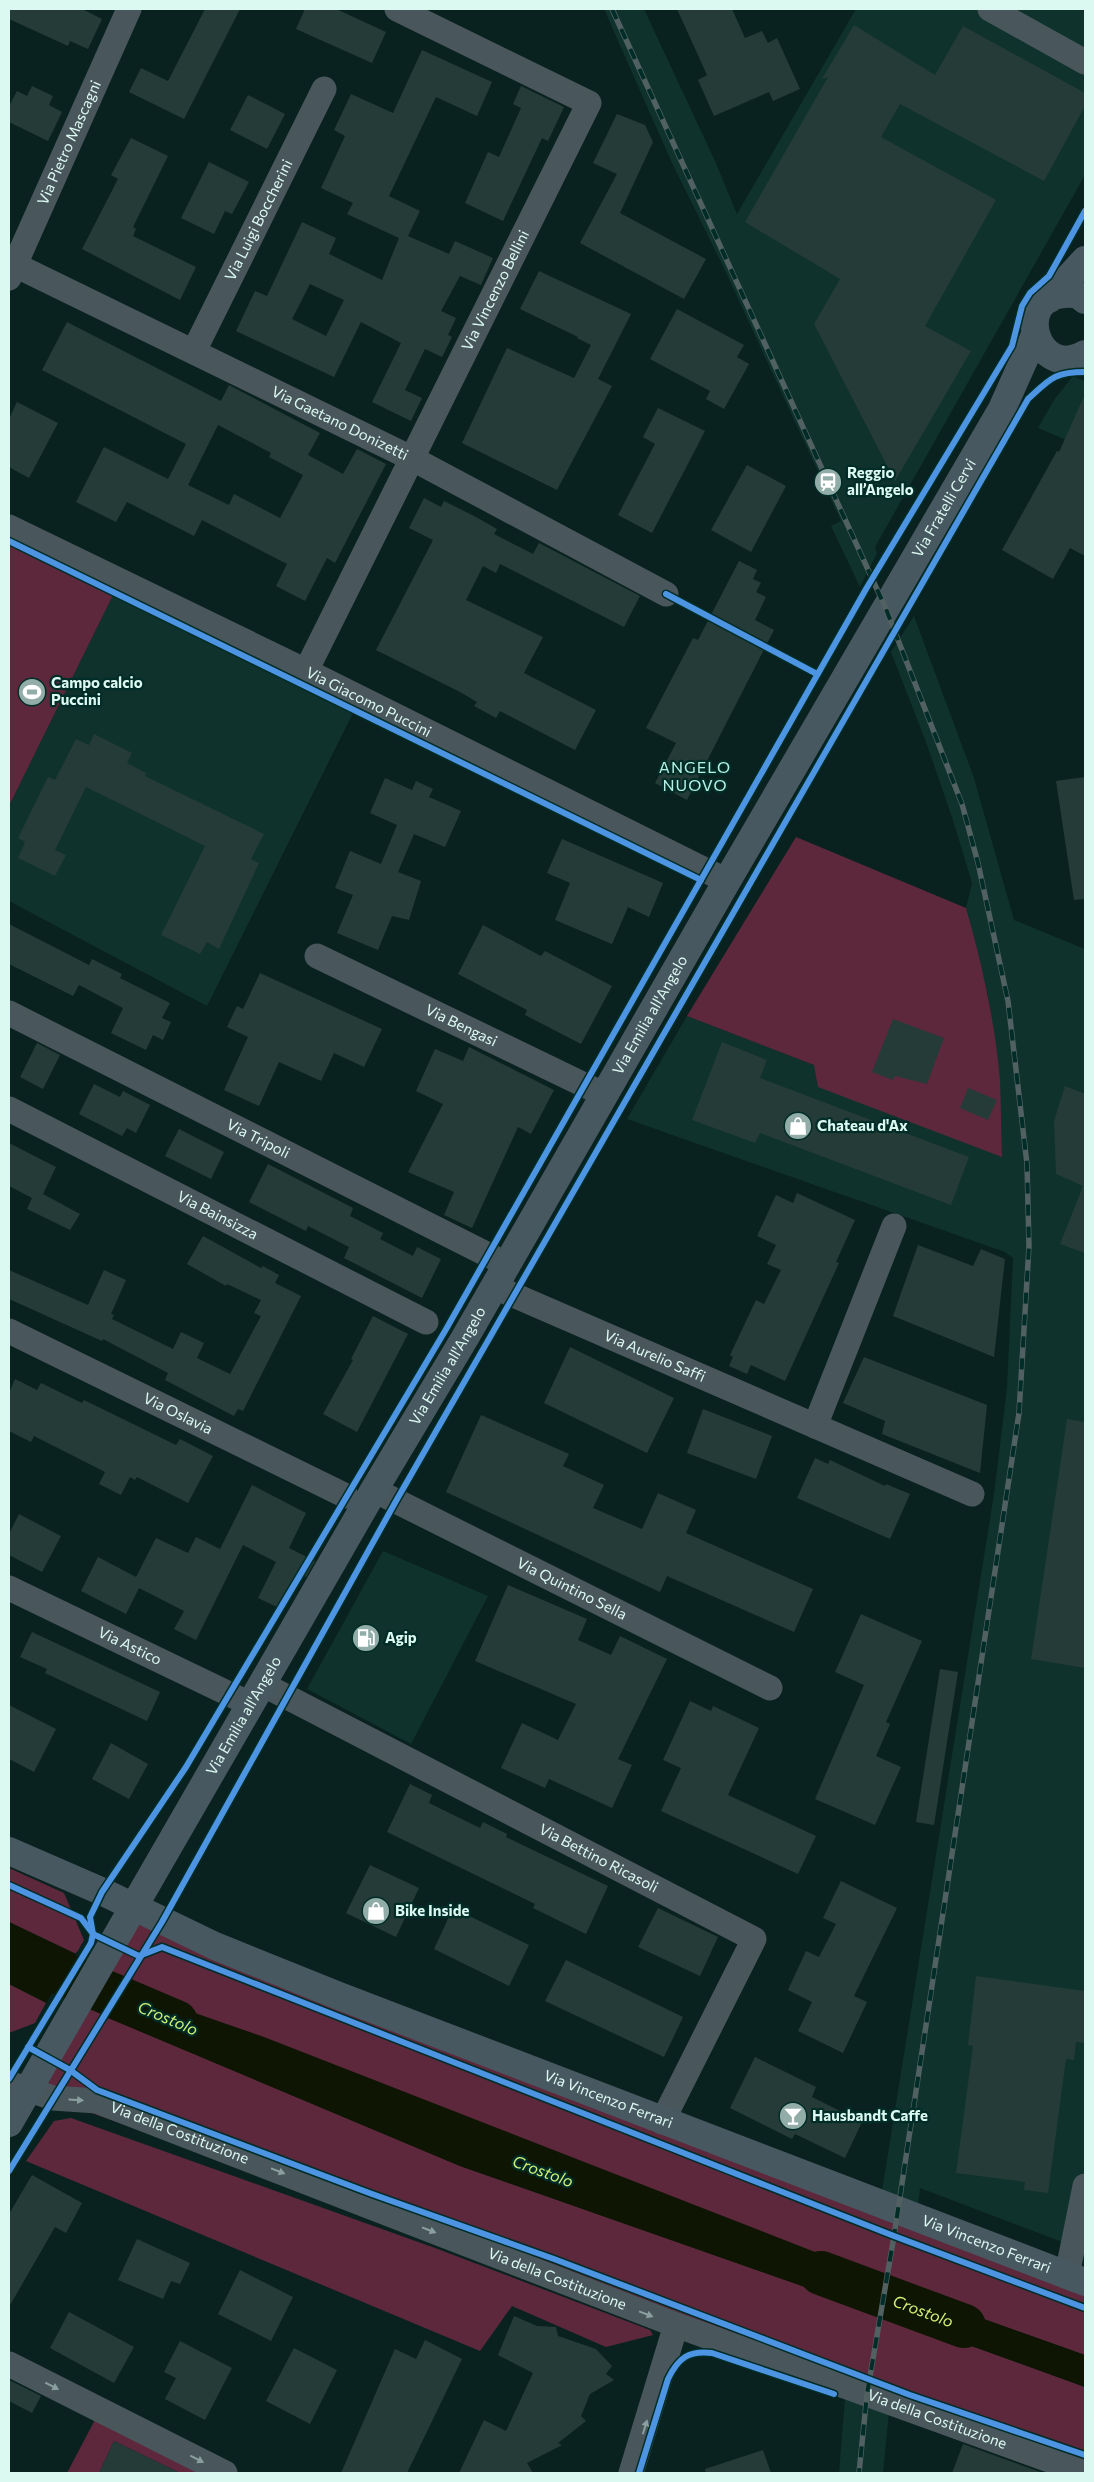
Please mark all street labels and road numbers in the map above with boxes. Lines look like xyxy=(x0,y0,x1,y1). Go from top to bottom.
street label: Via Pietro Mascagni xyxy=(33,77,104,208)
street label: Via Luigi Boccherini xyxy=(220,156,296,283)
street label: Via Vincenzo Bellini xyxy=(457,227,532,353)
street label: Via Gaetano Donizetti xyxy=(269,381,412,463)
street label: Via Fratelli Cervi xyxy=(908,455,979,560)
street label: Via Giacomo Puccini xyxy=(303,662,435,740)
street label: Via Emilia all'Angelo xyxy=(608,952,690,1077)
street label: Via Bengasi xyxy=(423,1000,500,1050)
street label: Via Tripoli xyxy=(224,1114,293,1161)
street label: Via Bainsizza xyxy=(174,1186,261,1243)
street label: Via Emilia all'Angelo xyxy=(405,1303,489,1428)
street label: Via Aurelio Saffi xyxy=(602,1325,708,1385)
street label: Via Oslavia xyxy=(141,1388,216,1437)
street label: Via Quintino Sella xyxy=(514,1553,630,1623)
street label: Via Astico xyxy=(95,1622,165,1668)
street label: Via Emilia all'Angelo xyxy=(202,1653,284,1778)
street label: Via Bettino Ricasoli xyxy=(536,1819,662,1896)
street label: Via Vincenzo Ferrari xyxy=(542,2065,676,2131)
street label: Via della Costituzione xyxy=(108,2097,252,2167)
street label: Via Vincenzo Ferrari xyxy=(920,2210,1054,2276)
street label: Via della Costituzione xyxy=(486,2243,629,2313)
street label: Via della Costituzione xyxy=(865,2385,1010,2452)

